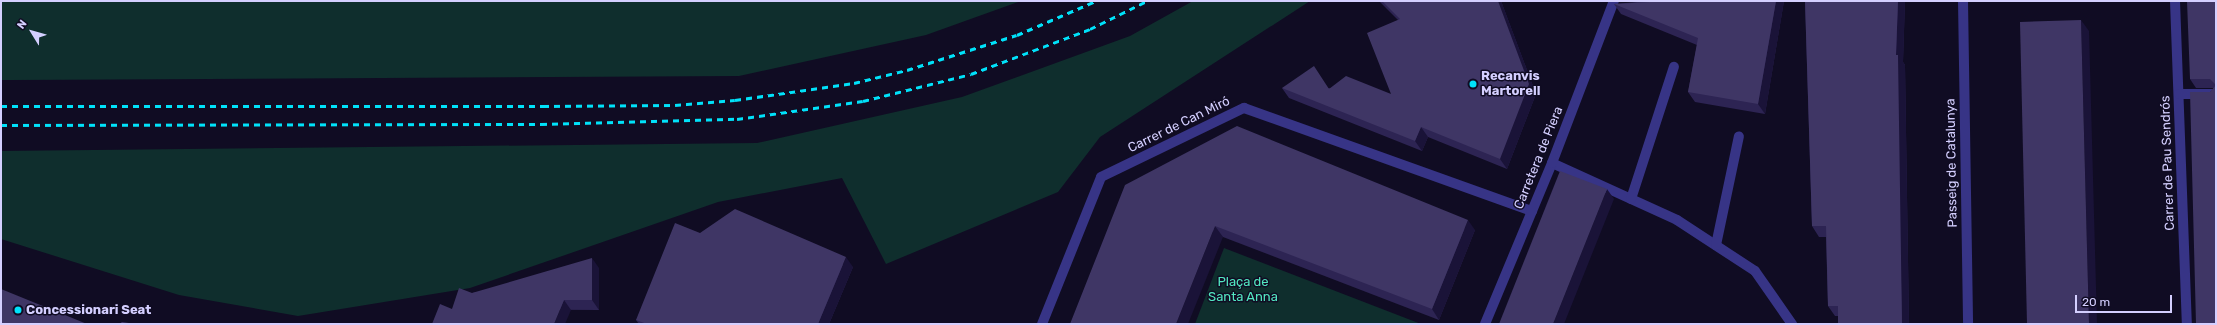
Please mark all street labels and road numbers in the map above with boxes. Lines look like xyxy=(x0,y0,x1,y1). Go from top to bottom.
street label: Carrer de Can Miró xyxy=(1125,93,1233,157)
street label: Carrer de Pau Sendrós xyxy=(2158,95,2178,231)
street label: Passeig de Catalunya xyxy=(1943,98,1961,228)
street label: Carretera de Piera xyxy=(1511,104,1567,212)

